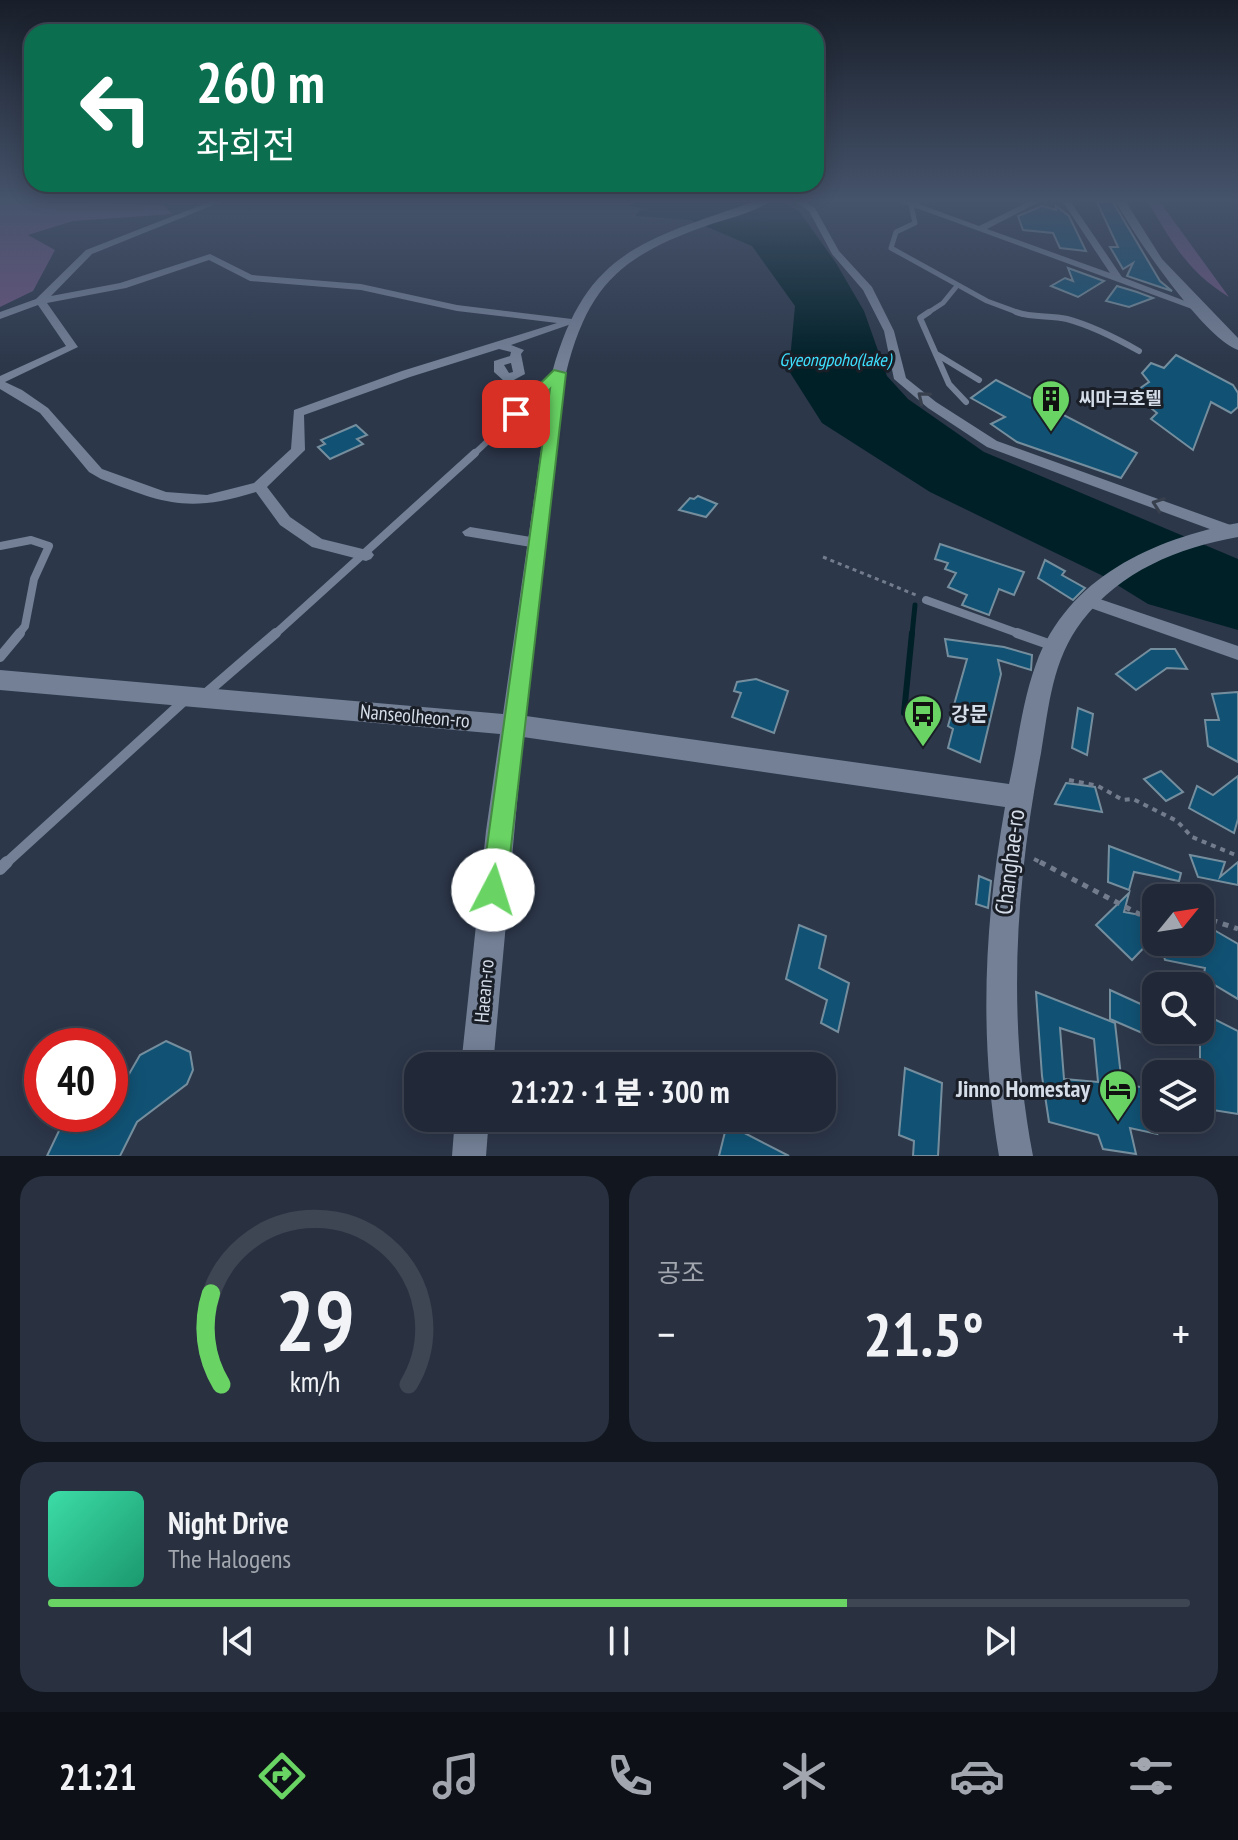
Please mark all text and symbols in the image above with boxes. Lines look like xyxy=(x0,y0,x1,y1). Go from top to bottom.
text: 260 m xyxy=(196,46,325,118)
icon: left xyxy=(64,56,168,160)
text: 좌회전 xyxy=(196,121,295,168)
water label: Gyeongpoho(lake) xyxy=(779,348,893,371)
building icon: 씨마크호텔 xyxy=(1030,378,1072,433)
pin xyxy=(482,380,550,448)
place label: 씨마크호텔 xyxy=(1079,387,1162,410)
icon: arrive xyxy=(494,392,538,436)
one-way arrow xyxy=(917,393,932,407)
one-way arrow xyxy=(1152,497,1166,514)
bus stop icon: 강문 xyxy=(902,693,944,748)
street label: Nanseolheon-ro xyxy=(359,698,471,734)
place label: 강문 xyxy=(951,701,988,727)
street label: Changhae-ro xyxy=(988,807,1031,916)
position arrow xyxy=(451,848,535,932)
north arrow xyxy=(1142,884,1214,956)
map controls xyxy=(1142,884,1214,1132)
street label: Haean-ro xyxy=(468,958,500,1024)
button: search xyxy=(1142,972,1214,1044)
speed limit sign: 40 xyxy=(24,1028,128,1132)
button: layers xyxy=(1142,1060,1214,1132)
hotel icon: Jinno Homestay xyxy=(1097,1068,1139,1123)
text: 21:22 · 1 분 · 300 m xyxy=(510,1072,730,1111)
place label: Jinno Homestay xyxy=(955,1073,1090,1104)
text: 공조 xyxy=(657,1256,705,1289)
text: 29 xyxy=(275,1266,354,1374)
text: 21.5° xyxy=(863,1295,984,1373)
text: − xyxy=(657,1305,675,1362)
text: + xyxy=(1172,1305,1190,1362)
text: km/h xyxy=(289,1363,340,1400)
text: Night Drive xyxy=(168,1503,289,1542)
text: The Halogens xyxy=(168,1542,291,1575)
icon: previous xyxy=(216,1619,260,1663)
icon: pause xyxy=(597,1619,641,1663)
icon: next xyxy=(978,1619,1022,1663)
icon: directions xyxy=(254,1748,310,1804)
icon: music xyxy=(428,1748,484,1804)
icon: phone xyxy=(602,1748,658,1804)
icon: climate xyxy=(776,1748,832,1804)
icon: car xyxy=(949,1748,1005,1804)
icon: filters xyxy=(1123,1748,1179,1804)
text: 21:21 xyxy=(59,1753,137,1800)

